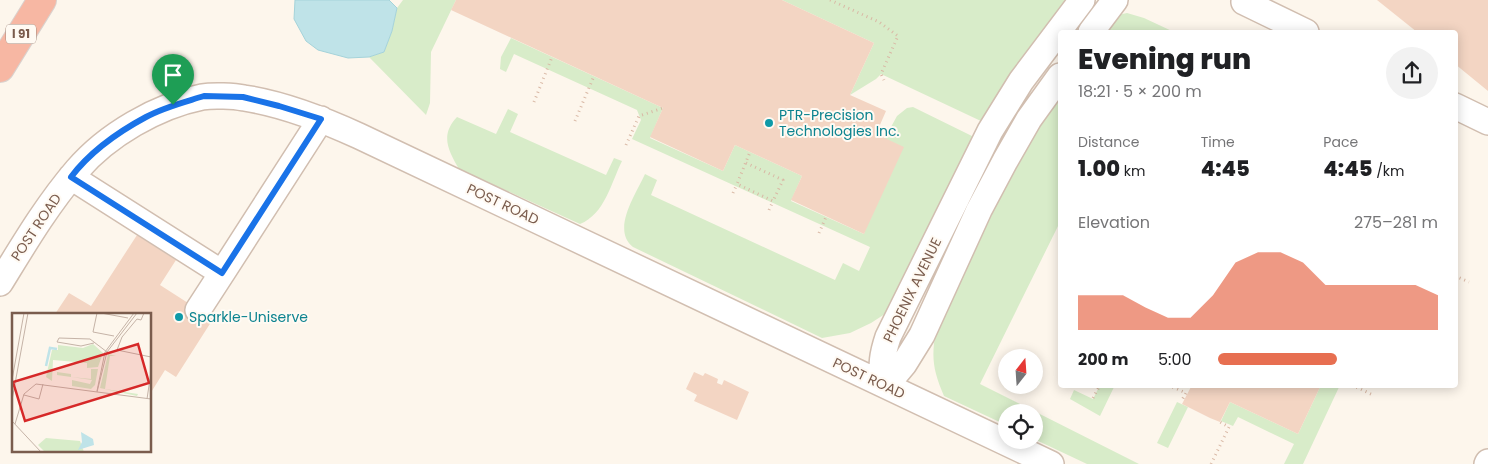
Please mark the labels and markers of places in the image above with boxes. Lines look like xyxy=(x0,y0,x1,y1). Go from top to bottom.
pin xyxy=(152,54,194,105)
place label: PTR-Precision Technologies Inc. xyxy=(779,105,900,141)
marker: PTR-Precision Technologies Inc. xyxy=(763,117,775,129)
place label: Sparkle-Uniserve xyxy=(189,307,308,327)
marker: Sparkle-Uniserve xyxy=(173,311,185,323)

